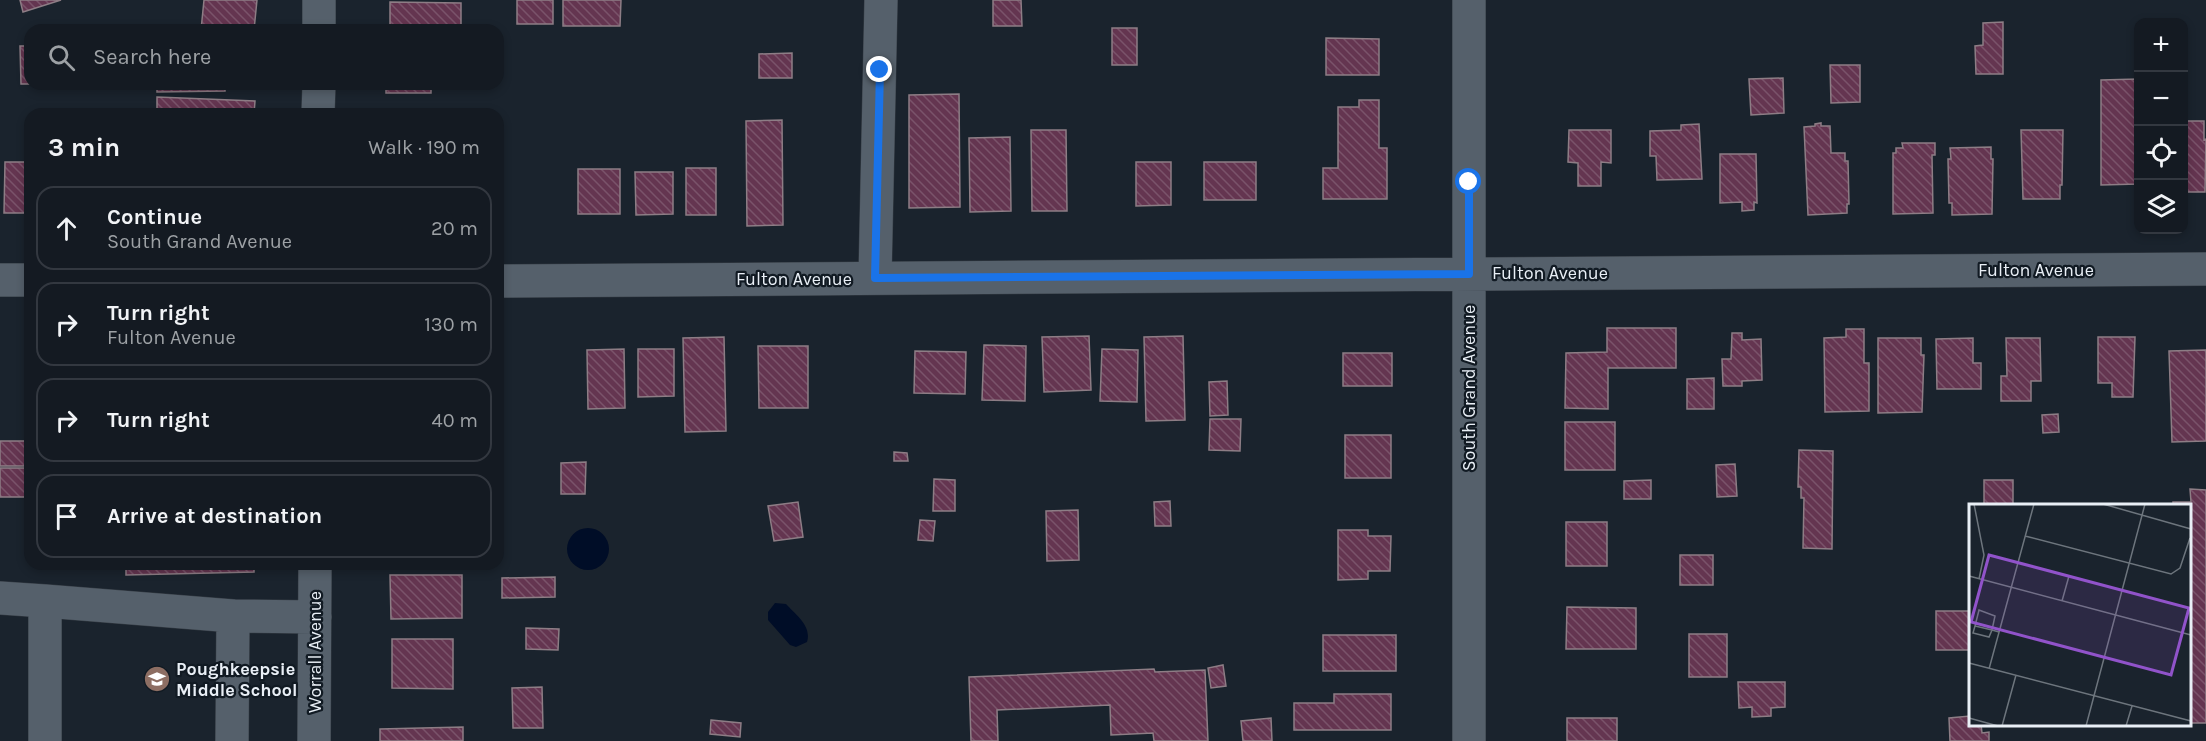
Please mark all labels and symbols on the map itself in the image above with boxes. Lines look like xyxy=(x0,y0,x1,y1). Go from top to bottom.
route end xyxy=(866,56,892,82)
route start xyxy=(1455,168,1481,194)
street label: Fulton Avenue xyxy=(1978,259,2094,281)
street label: Fulton Avenue xyxy=(1492,262,1608,284)
street label: Fulton Avenue xyxy=(736,268,852,290)
street label: South Grand Avenue xyxy=(1458,305,1480,471)
inset map xyxy=(1969,504,2191,726)
street label: Worrall Avenue xyxy=(304,591,326,713)
place label: Poughkeepsie Middle School xyxy=(176,658,297,701)
school or university icon: Poughkeepsie Middle School xyxy=(142,664,172,694)

